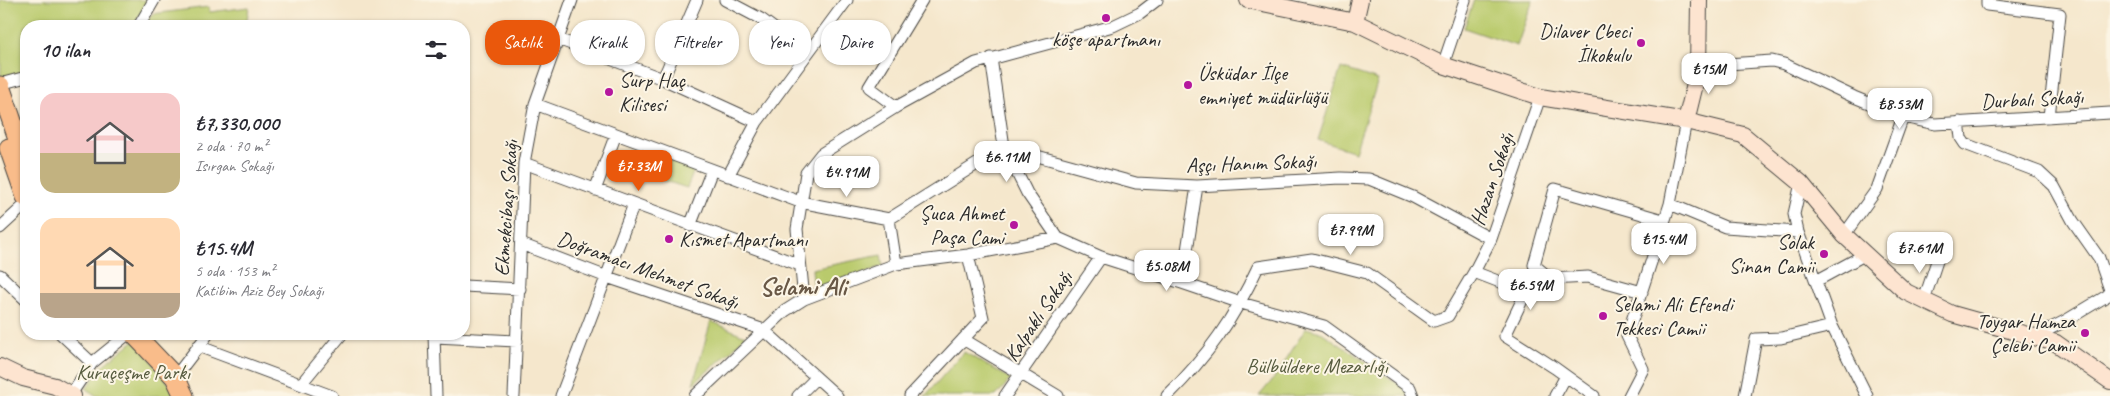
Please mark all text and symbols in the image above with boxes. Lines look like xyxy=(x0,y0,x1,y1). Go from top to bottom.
marker: köşe apartmanı xyxy=(1100,12,1112,24)
place label: Dilaver Cbeci İlkokulu xyxy=(1539,18,1634,68)
chip: Satılık xyxy=(485,20,560,65)
chip: Kiralık xyxy=(570,20,645,65)
chip: Filtreler xyxy=(655,20,739,65)
chip: Yeni xyxy=(749,20,811,65)
chip: Daire xyxy=(821,20,891,65)
place label: köşe apartmanı xyxy=(1052,26,1161,52)
icon: filters xyxy=(422,36,450,64)
text: 10 ilan xyxy=(40,37,90,63)
marker: Dilaver Cbeci İlkokulu xyxy=(1635,37,1647,49)
pin: ₺15M xyxy=(1679,52,1739,95)
text: ₺15M xyxy=(1692,59,1726,79)
place label: Üsküdar İlçe emniyet müdürlüğü xyxy=(1198,60,1329,110)
place label: Surp Haç Kilisesi xyxy=(619,67,686,117)
marker: Üsküdar İlçe emniyet müdürlüğü xyxy=(1182,79,1194,91)
street label: Durbalı Sokağı xyxy=(1980,83,2085,115)
marker: Surp Haç Kilisesi xyxy=(603,86,615,98)
pin: ₺8.53M xyxy=(1859,88,1941,130)
text: ₺8.53M xyxy=(1878,94,1922,114)
text: ₺7,330,000 xyxy=(195,110,279,136)
icon: home xyxy=(80,113,140,173)
street label: Hazan Sokağı xyxy=(1464,128,1520,229)
text: 2 oda · 70 m² xyxy=(195,136,268,156)
street label: Ekmekcibaşı Sokağı xyxy=(488,138,524,277)
pin: ₺6.11M xyxy=(966,140,1048,183)
text: ₺6.11M xyxy=(985,147,1029,167)
street label: Aşçı Hanım Sokağı xyxy=(1185,148,1318,178)
pin: ₺7.33M xyxy=(598,150,680,192)
text: Isırgan Sokağı xyxy=(195,156,274,176)
text: ₺7.33M xyxy=(617,156,661,176)
pin: ₺4.91M xyxy=(806,156,888,198)
text: ₺4.91M xyxy=(825,162,869,182)
place label: Şuca Ahmet Paşa Cami xyxy=(919,200,1007,250)
pin: ₺7.99M xyxy=(1310,214,1392,256)
marker: Şuca Ahmet Paşa Cami xyxy=(1008,219,1020,231)
text: ₺7.99M xyxy=(1329,220,1373,240)
pin: ₺15.4M xyxy=(1623,222,1705,265)
street label: Doğramacı Mehmet Sokağı xyxy=(554,225,743,315)
place label: Kısmet Apartmanı xyxy=(679,226,808,252)
text: ₺15.4M xyxy=(1642,229,1686,249)
place label: Solak Sinan Camii xyxy=(1729,229,1817,279)
pin: ₺7.61M xyxy=(1879,232,1961,274)
marker: Kısmet Apartmanı xyxy=(663,233,675,245)
text: ₺15.4M xyxy=(195,235,252,261)
icon: home xyxy=(80,238,140,298)
text: ₺7.61M xyxy=(1898,238,1942,258)
marker: Solak Sinan Camii xyxy=(1818,248,1830,260)
pin: ₺5.08M xyxy=(1126,250,1208,292)
text: ₺5.08M xyxy=(1145,256,1189,276)
text: 5 oda · 153 m² xyxy=(195,261,275,281)
street label: Kalpaklı Sokağı xyxy=(998,265,1078,366)
pin: ₺6.59M xyxy=(1490,268,1572,311)
district label: Selami Ali xyxy=(760,270,850,303)
text: ₺6.59M xyxy=(1509,275,1553,295)
text: Katibim Aziz Bey Sokağı xyxy=(195,281,324,301)
place label: Selami Ali Efendi Tekkesi Camii xyxy=(1613,291,1736,341)
place label: Toygar Hamza Çelebi Camii xyxy=(1976,308,2078,358)
marker: Selami Ali Efendi Tekkesi Camii xyxy=(1597,310,1609,322)
marker: Toygar Hamza Çelebi Camii xyxy=(2079,327,2091,339)
park label: Bülbüldere Mezarlığı xyxy=(1246,353,1389,379)
park label: Kuruçeşme Parkı xyxy=(76,359,191,385)

